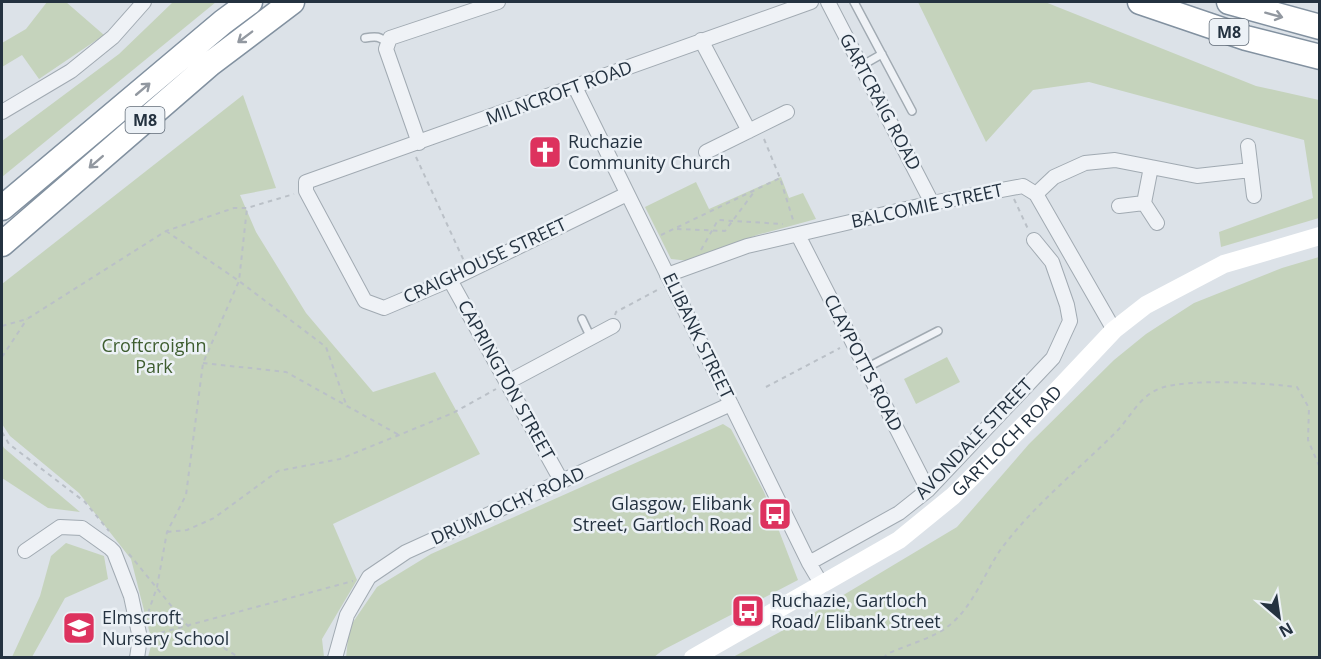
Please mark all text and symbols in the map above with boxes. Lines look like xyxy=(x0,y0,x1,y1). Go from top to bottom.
one-way arrow xyxy=(1264,10,1283,21)
road number: M8 xyxy=(1210,19,1248,45)
street label: GARTCRAIG ROAD xyxy=(835,29,927,174)
one-way arrow xyxy=(238,31,254,43)
street label: MILNCROFT ROAD xyxy=(482,54,635,130)
one-way arrow xyxy=(135,82,150,96)
road number: M8 xyxy=(126,107,164,133)
place label: Ruchazie Community Church xyxy=(568,129,731,174)
church icon: Ruchazie Community Church xyxy=(527,134,563,170)
one-way arrow xyxy=(88,156,104,169)
street label: BALCOMIE STREET xyxy=(849,177,1005,233)
street label: CRAIGHOUSE STREET xyxy=(399,212,570,309)
street label: ELIBANK STREET xyxy=(658,269,740,403)
street label: CLAYPOTTS ROAD xyxy=(819,290,909,435)
street label: CAPRINGTON STREET xyxy=(453,295,561,464)
park label: Croftcroighn Park xyxy=(101,333,207,378)
street label: AVONDALE STREET xyxy=(909,373,1037,504)
street label: GARTLOCH ROAD xyxy=(946,380,1067,502)
street label: DRUMLOCHY ROAD xyxy=(427,460,588,550)
place label: Glasgow, Elibank Street, Gartloch Road xyxy=(573,491,753,536)
bus stop icon: Glasgow, Elibank Street, Gartloch Road xyxy=(757,496,793,532)
north arrow xyxy=(1249,587,1309,647)
place label: Ruchazie, Gartloch Road/ Elibank Street xyxy=(771,588,941,633)
bus stop icon: Ruchazie, Gartloch Road/ Elibank Street xyxy=(730,593,766,629)
place label: Elmscroft Nursery School xyxy=(102,605,229,650)
school or university icon: Elmscroft Nursery School xyxy=(61,610,97,646)
text: N xyxy=(1275,617,1297,643)

